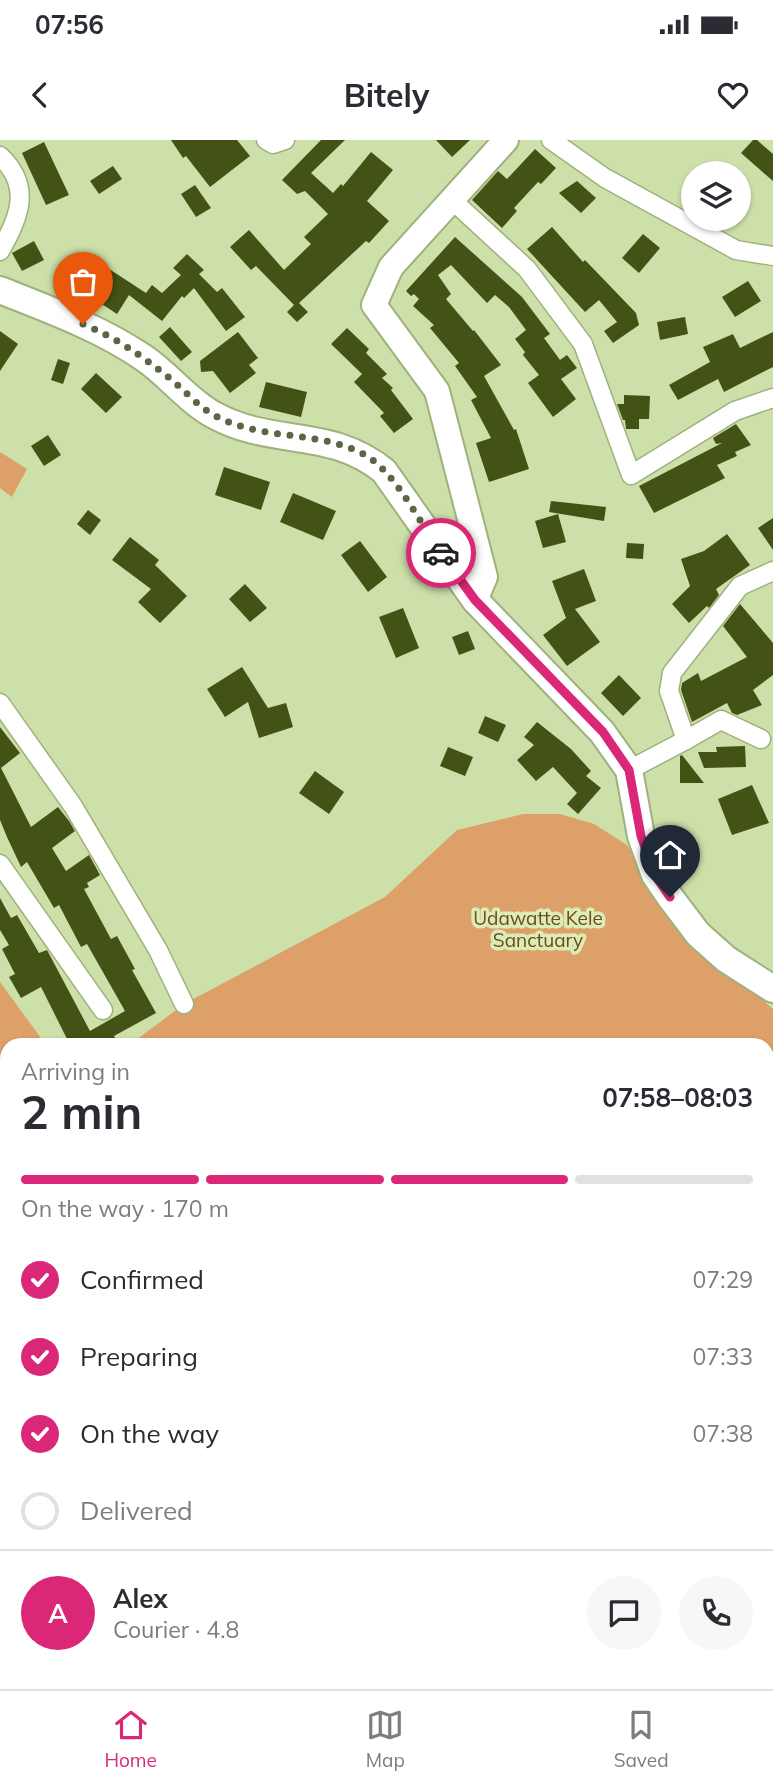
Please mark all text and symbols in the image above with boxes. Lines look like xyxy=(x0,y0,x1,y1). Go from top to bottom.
text: 07:56 xyxy=(35,8,104,41)
text: Bitely xyxy=(344,75,429,115)
icon: back xyxy=(21,76,59,114)
icon: heart xyxy=(714,76,752,114)
map controls xyxy=(681,161,751,231)
button: layers xyxy=(681,161,751,231)
pin xyxy=(53,252,113,324)
icon: bag xyxy=(64,263,102,301)
courier xyxy=(406,518,476,588)
icon: car xyxy=(422,534,460,572)
pin xyxy=(640,825,700,897)
icon: home xyxy=(651,836,689,874)
park label: Udawatte Kele Sanctuary xyxy=(473,906,603,952)
text: Arriving in xyxy=(21,1057,130,1086)
text: 07:58–08:03 xyxy=(602,1081,753,1114)
text: 2 min xyxy=(21,1083,142,1141)
text: On the way · 170 m xyxy=(21,1194,229,1223)
icon: check xyxy=(21,1261,59,1299)
text: Confirmed xyxy=(80,1263,204,1296)
text: 07:29 xyxy=(693,1265,753,1294)
icon: check xyxy=(21,1338,59,1376)
text: Preparing xyxy=(80,1340,198,1373)
text: 07:33 xyxy=(693,1342,753,1371)
icon: check xyxy=(21,1415,59,1453)
text: On the way xyxy=(80,1417,219,1450)
text: 07:38 xyxy=(693,1419,753,1448)
text: Delivered xyxy=(80,1494,193,1527)
button: chat xyxy=(587,1576,661,1650)
button: phone xyxy=(679,1576,753,1650)
text: Alex xyxy=(113,1582,168,1615)
text: A xyxy=(48,1597,68,1630)
text: Courier · 4.8 xyxy=(113,1615,239,1644)
tab: Home xyxy=(104,1706,157,1772)
tab: Map xyxy=(366,1706,405,1772)
tab: Saved xyxy=(614,1706,669,1772)

